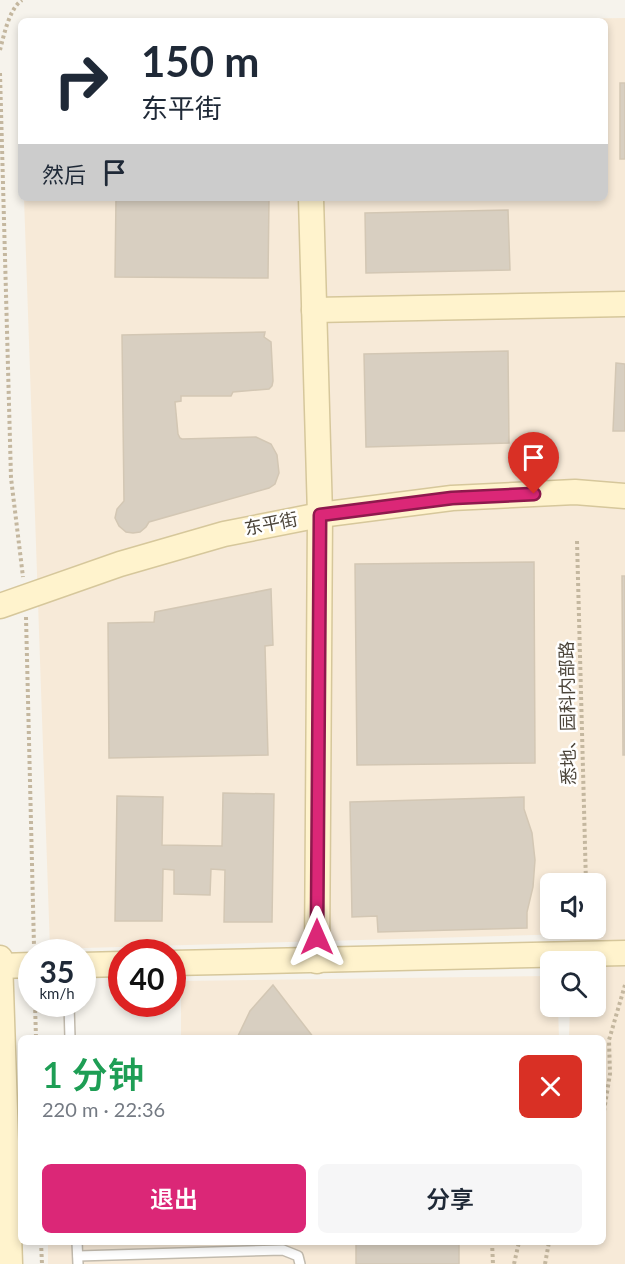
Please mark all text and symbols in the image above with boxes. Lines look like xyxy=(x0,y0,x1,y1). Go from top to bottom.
text: 150 m xyxy=(141,36,259,86)
icon: right xyxy=(42,42,120,120)
text: 东平街 xyxy=(141,91,222,124)
icon: arrive xyxy=(98,156,131,189)
text: 然后 xyxy=(42,161,86,188)
pin xyxy=(508,432,559,494)
icon: arrive xyxy=(517,441,550,474)
street label: 东平街 xyxy=(242,507,299,539)
street label: 悉地、园科内部路 xyxy=(555,641,579,785)
map controls xyxy=(540,873,606,1017)
button: sound xyxy=(540,873,606,939)
position arrow xyxy=(285,905,349,969)
speed limit sign: 40 xyxy=(108,939,186,1017)
button: search xyxy=(540,951,606,1017)
text: 35 xyxy=(40,953,74,989)
text: km/h xyxy=(39,984,75,1002)
text: 1 分钟 xyxy=(42,1052,144,1096)
button: close xyxy=(519,1055,582,1118)
text: 220 m · 22:36 xyxy=(42,1097,165,1121)
button: 退出 xyxy=(42,1164,306,1233)
button: 分享 xyxy=(318,1164,582,1233)

